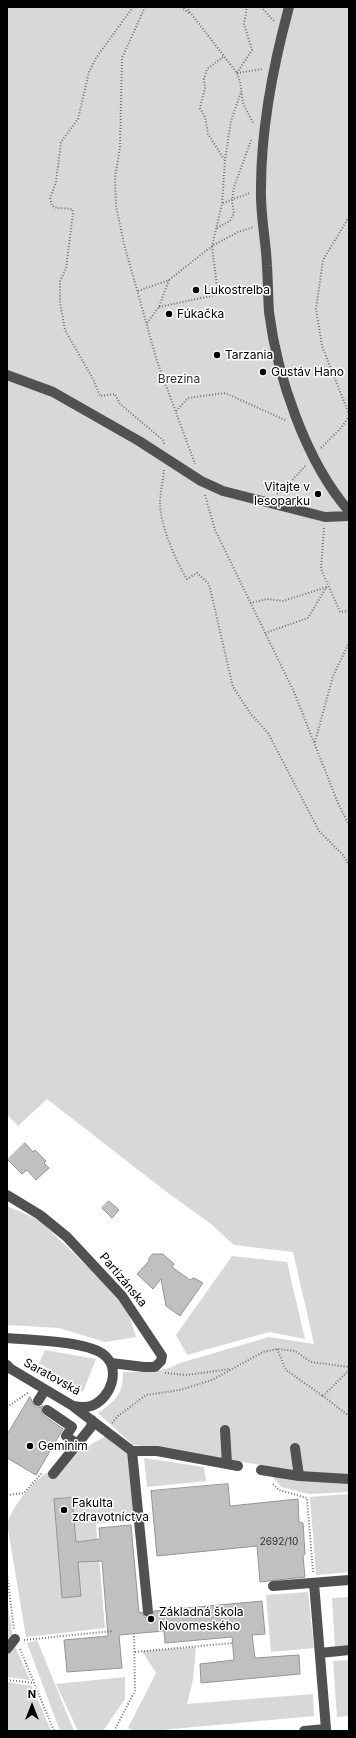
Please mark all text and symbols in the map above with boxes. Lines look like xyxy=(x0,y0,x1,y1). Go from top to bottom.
place label: Lukostrelba xyxy=(204,283,270,297)
marker: Lukostrelba xyxy=(191,285,201,295)
place label: Fúkačka xyxy=(177,307,224,321)
marker: Fúkačka xyxy=(164,309,174,319)
place label: Tarzania xyxy=(225,348,273,362)
marker: Tarzania xyxy=(212,350,222,360)
place label: Gustáv Hano xyxy=(271,365,344,379)
marker: Gustáv Hano xyxy=(258,367,268,377)
park label: Brezina xyxy=(158,372,200,386)
place label: Vitajte v lesoparku xyxy=(254,480,310,508)
marker: Vitajte v lesoparku xyxy=(313,489,323,499)
street label: Partizánska xyxy=(96,1250,150,1310)
street label: Saratovská xyxy=(21,1355,83,1399)
place label: Geminim xyxy=(38,1439,88,1453)
marker: Geminim xyxy=(25,1441,35,1451)
place label: Fakulta zdravotníctva xyxy=(72,1496,149,1524)
marker: Fakulta zdravotníctva xyxy=(59,1505,69,1515)
house number: 2692/10 xyxy=(260,1536,298,1548)
place label: Základná škola Novomeského xyxy=(159,1605,244,1633)
marker: Základná škola Novomeského xyxy=(146,1614,156,1624)
north arrow xyxy=(12,1686,52,1726)
text: N xyxy=(28,1687,36,1701)

